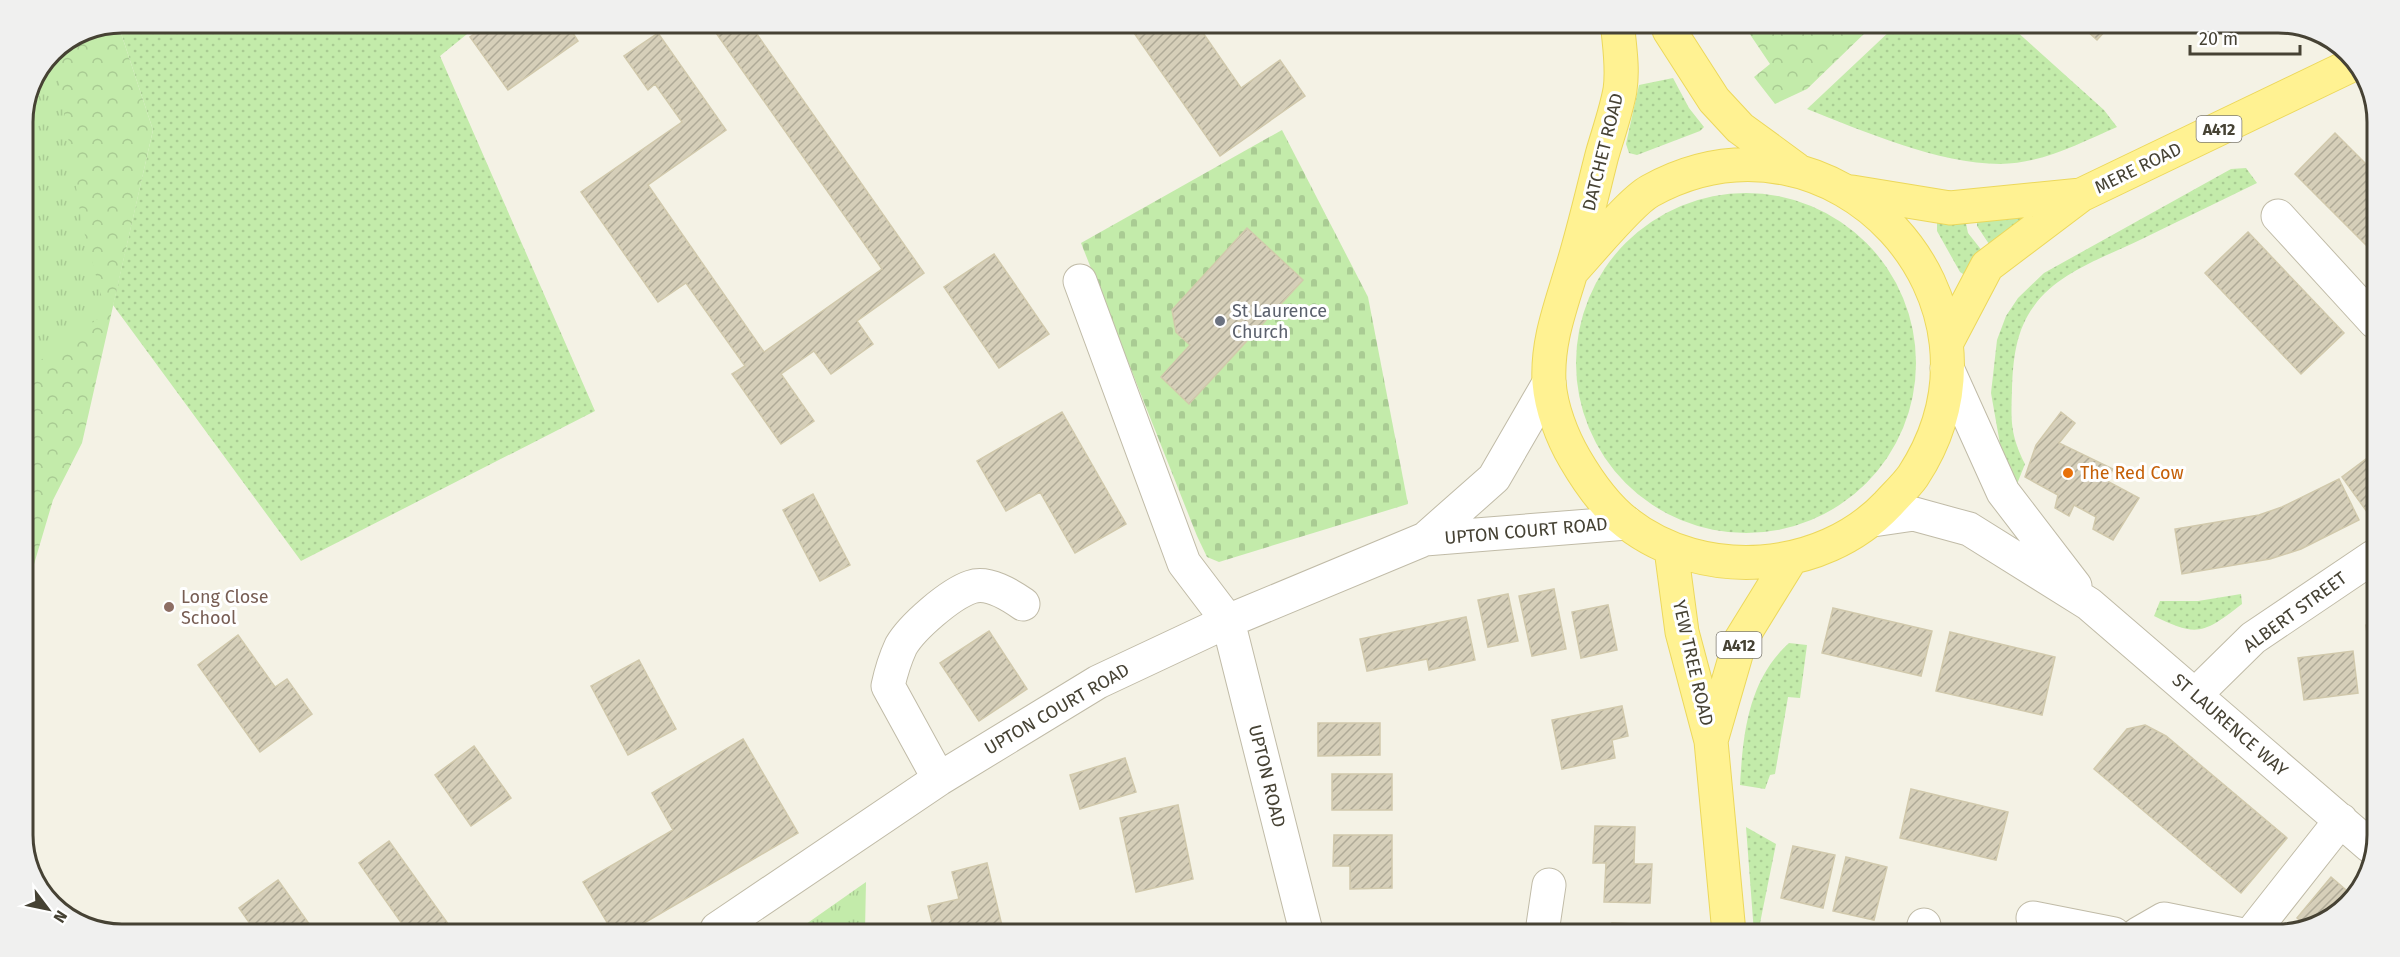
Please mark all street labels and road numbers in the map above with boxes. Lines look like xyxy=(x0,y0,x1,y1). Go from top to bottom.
street label: DATCHET ROAD xyxy=(1578,91,1628,213)
road number: A412 xyxy=(2196,116,2242,142)
street label: MERE ROAD xyxy=(2091,138,2185,198)
street label: UPTON COURT ROAD xyxy=(1443,513,1609,549)
street label: ALBERT STREET xyxy=(2239,567,2352,657)
street label: YEW TREE ROAD xyxy=(1668,598,1718,728)
road number: A412 xyxy=(1716,632,1762,658)
street label: UPTON COURT ROAD xyxy=(981,659,1133,759)
street label: ST LAURENCE WAY xyxy=(2168,669,2292,781)
street label: UPTON ROAD xyxy=(1244,722,1290,830)

